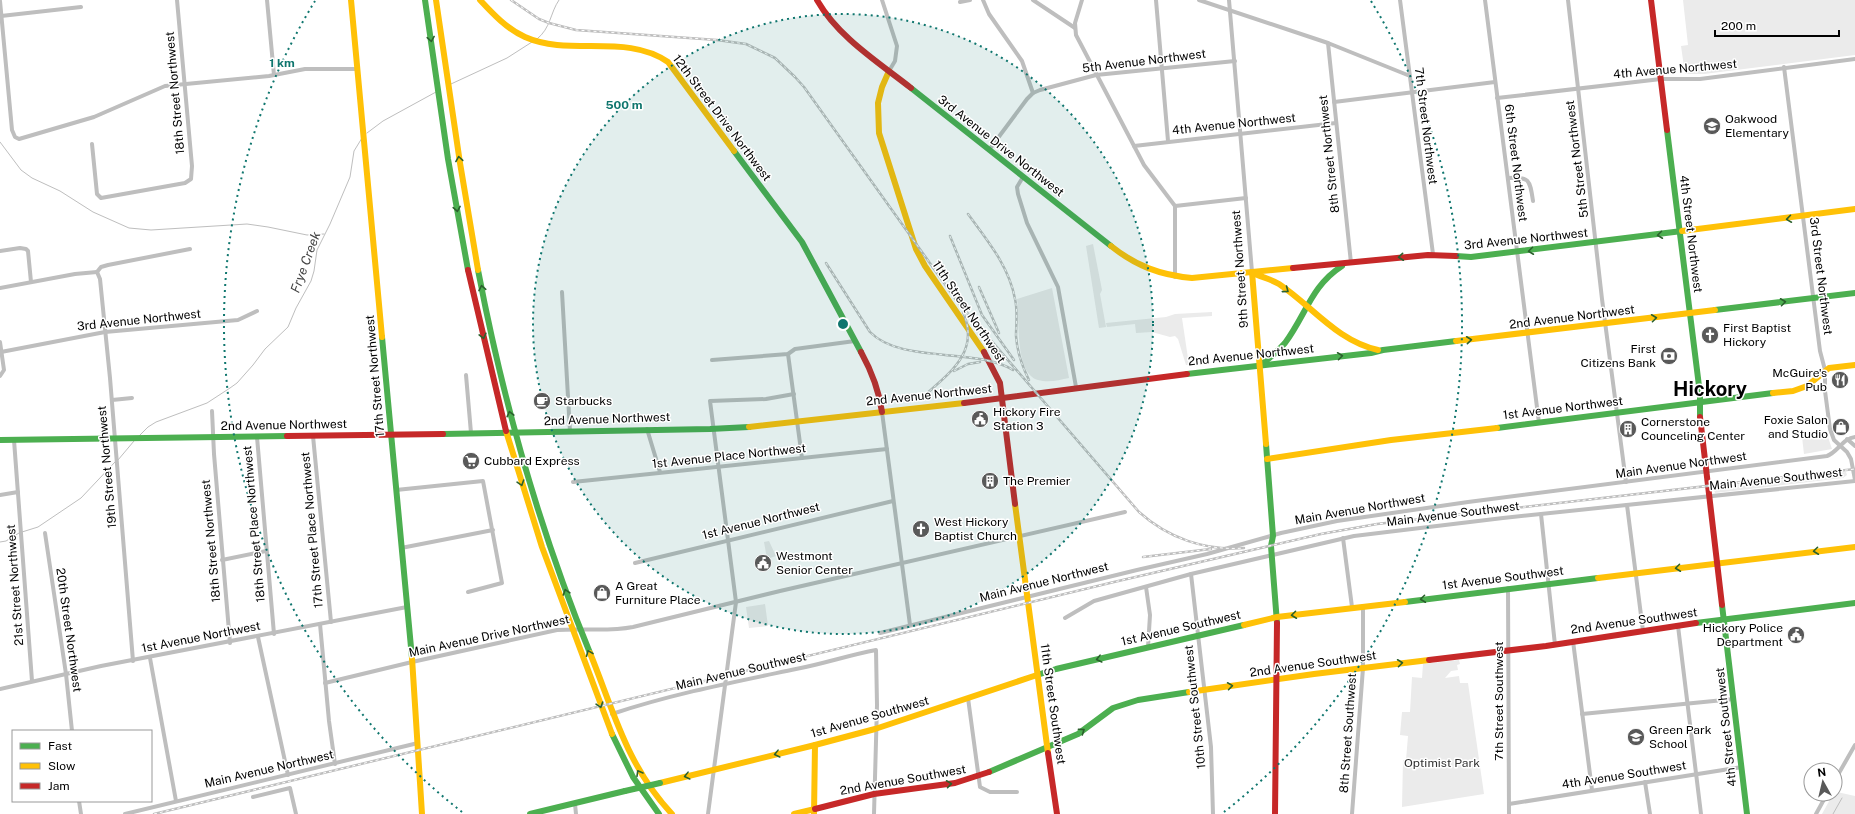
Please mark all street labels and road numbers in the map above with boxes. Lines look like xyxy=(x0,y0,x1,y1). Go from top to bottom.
street label: 18th Street Northwest xyxy=(163,31,187,155)
street label: 5th Avenue Northwest xyxy=(1081,46,1207,76)
street label: 12th Street Drive Northwest xyxy=(670,52,774,184)
street label: 4th Avenue Northwest xyxy=(1612,57,1738,81)
street label: 7th Street Northwest xyxy=(1412,67,1440,186)
street label: 3rd Avenue Drive Northwest xyxy=(935,92,1067,200)
street label: 8th Street Northwest xyxy=(1316,94,1342,214)
street label: 5th Street Northwest xyxy=(1563,99,1591,219)
street label: 6th Street Northwest xyxy=(1502,103,1530,223)
street label: 4th Avenue Northwest xyxy=(1171,111,1297,137)
street label: 4th Street Northwest xyxy=(1677,174,1705,294)
street label: 9th Street Northwest xyxy=(1229,209,1251,328)
street label: 3rd Street Northwest xyxy=(1807,216,1835,336)
street label: 3rd Avenue Northwest xyxy=(1463,225,1589,252)
street label: 11th Street Northwest xyxy=(930,258,1009,366)
street label: 2nd Avenue Northwest xyxy=(1508,302,1636,332)
street label: 3rd Avenue Northwest xyxy=(76,306,202,333)
street label: 17th Street Northwest xyxy=(363,314,387,438)
street label: 2nd Avenue Northwest xyxy=(1187,341,1315,369)
street label: 2nd Avenue Northwest xyxy=(865,381,993,409)
street label: 1st Avenue Northwest xyxy=(1502,394,1624,422)
street label: 19th Street Northwest xyxy=(95,405,119,529)
street label: 2nd Avenue Northwest xyxy=(544,410,671,428)
street label: 2nd Avenue Northwest xyxy=(221,417,348,433)
street label: 1st Avenue Place Northwest xyxy=(651,441,807,471)
street label: 18th Street Place Northwest xyxy=(240,445,268,603)
street label: Main Avenue Northwest xyxy=(1614,449,1748,481)
street label: 17th Street Place Northwest xyxy=(298,451,326,609)
street label: Main Avenue Southwest xyxy=(1709,465,1844,493)
street label: 18th Street Northwest xyxy=(199,479,223,603)
street label: Main Avenue Northwest xyxy=(1294,491,1427,527)
street label: Main Avenue Southwest xyxy=(1386,499,1521,529)
street label: 1st Avenue Northwest xyxy=(701,500,822,542)
street label: 21st Street Northwest xyxy=(4,523,26,646)
street label: Main Avenue Northwest xyxy=(978,559,1110,605)
street label: 1st Avenue Southwest xyxy=(1441,564,1565,592)
street label: 20th Street Northwest xyxy=(53,567,85,693)
street label: 2nd Avenue Southwest xyxy=(1570,605,1699,637)
street label: 1st Avenue Southwest xyxy=(1120,607,1242,649)
street label: Main Avenue Drive Northwest xyxy=(407,612,571,660)
street label: 1st Avenue Northwest xyxy=(140,619,262,655)
street label: 7th Street Southwest xyxy=(1492,641,1506,761)
street label: 11th Street Southwest xyxy=(1038,643,1068,766)
street label: 10th Street Southwest xyxy=(1181,644,1208,770)
street label: 2nd Avenue Southwest xyxy=(1249,648,1378,680)
street label: Main Avenue Southwest xyxy=(674,649,808,693)
street label: 4th Street Southwest xyxy=(1713,666,1739,787)
street label: 8th Street Southwest xyxy=(1337,672,1359,793)
street label: 1st Avenue Southwest xyxy=(809,693,931,741)
street label: Main Avenue Northwest xyxy=(203,747,335,791)
street label: 4th Avenue Southwest xyxy=(1561,758,1688,792)
street label: 2nd Avenue Southwest xyxy=(839,762,968,798)

